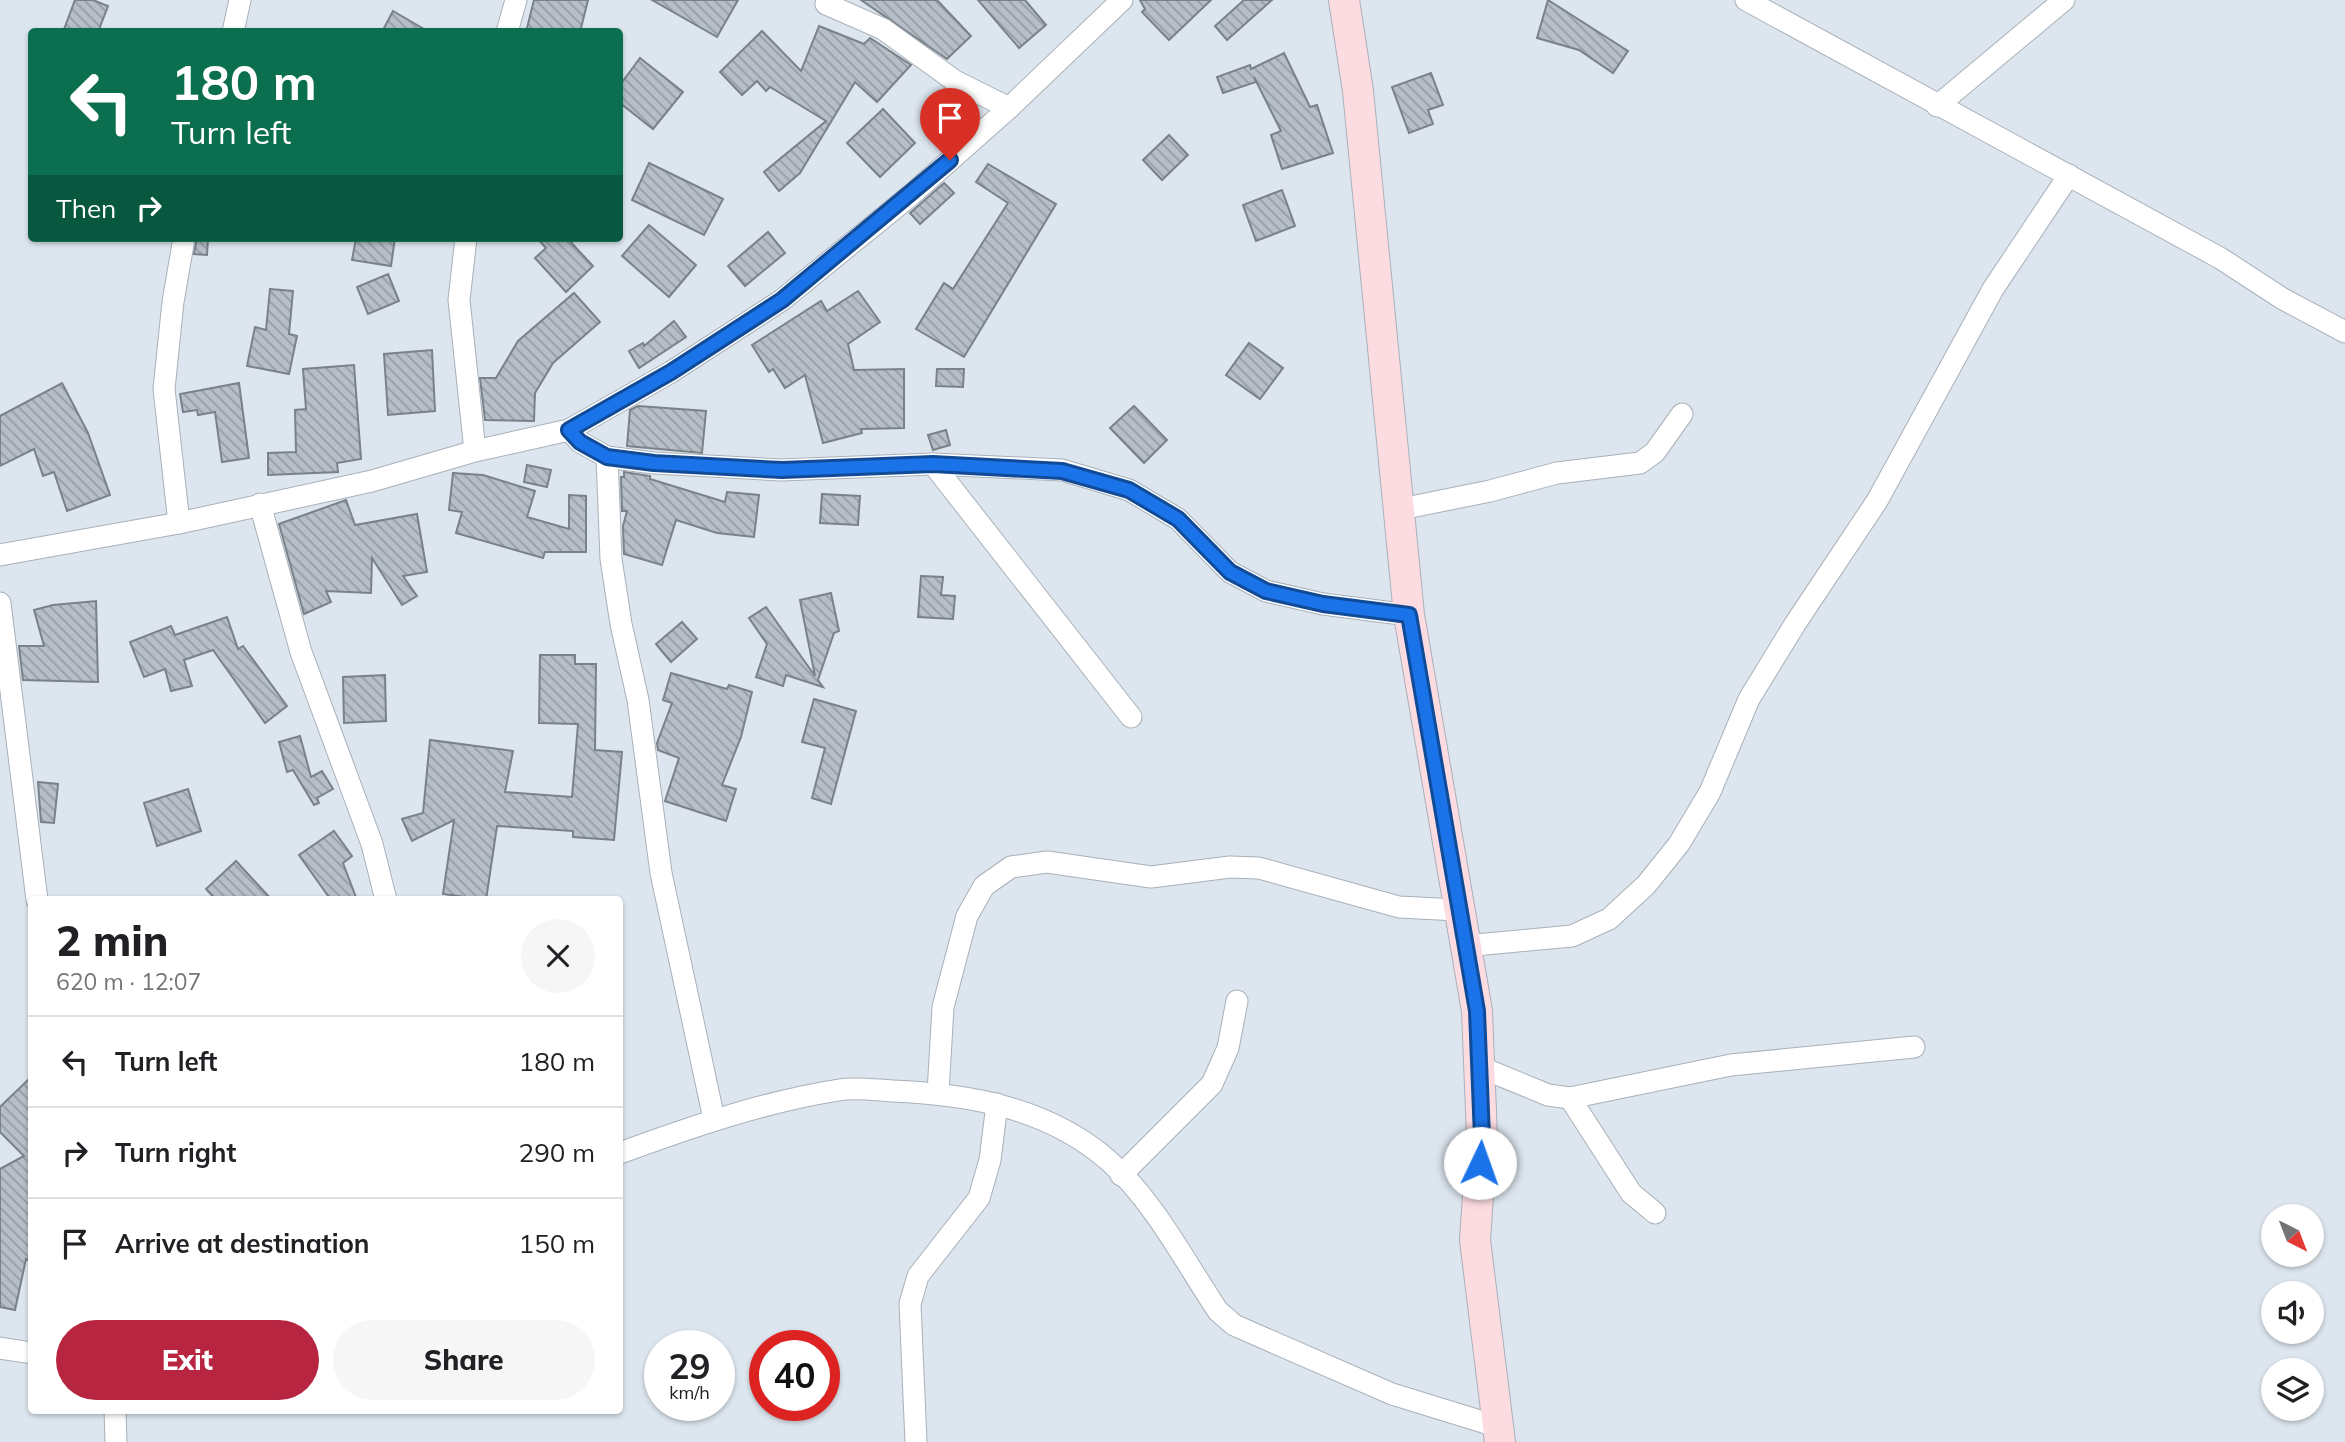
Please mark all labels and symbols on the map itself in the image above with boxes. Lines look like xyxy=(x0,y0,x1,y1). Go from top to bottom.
pin xyxy=(920,88,980,160)
position arrow xyxy=(1443,1126,1517,1200)
north arrow xyxy=(2261,1204,2324,1267)
speed limit sign: 40 xyxy=(749,1330,840,1421)

